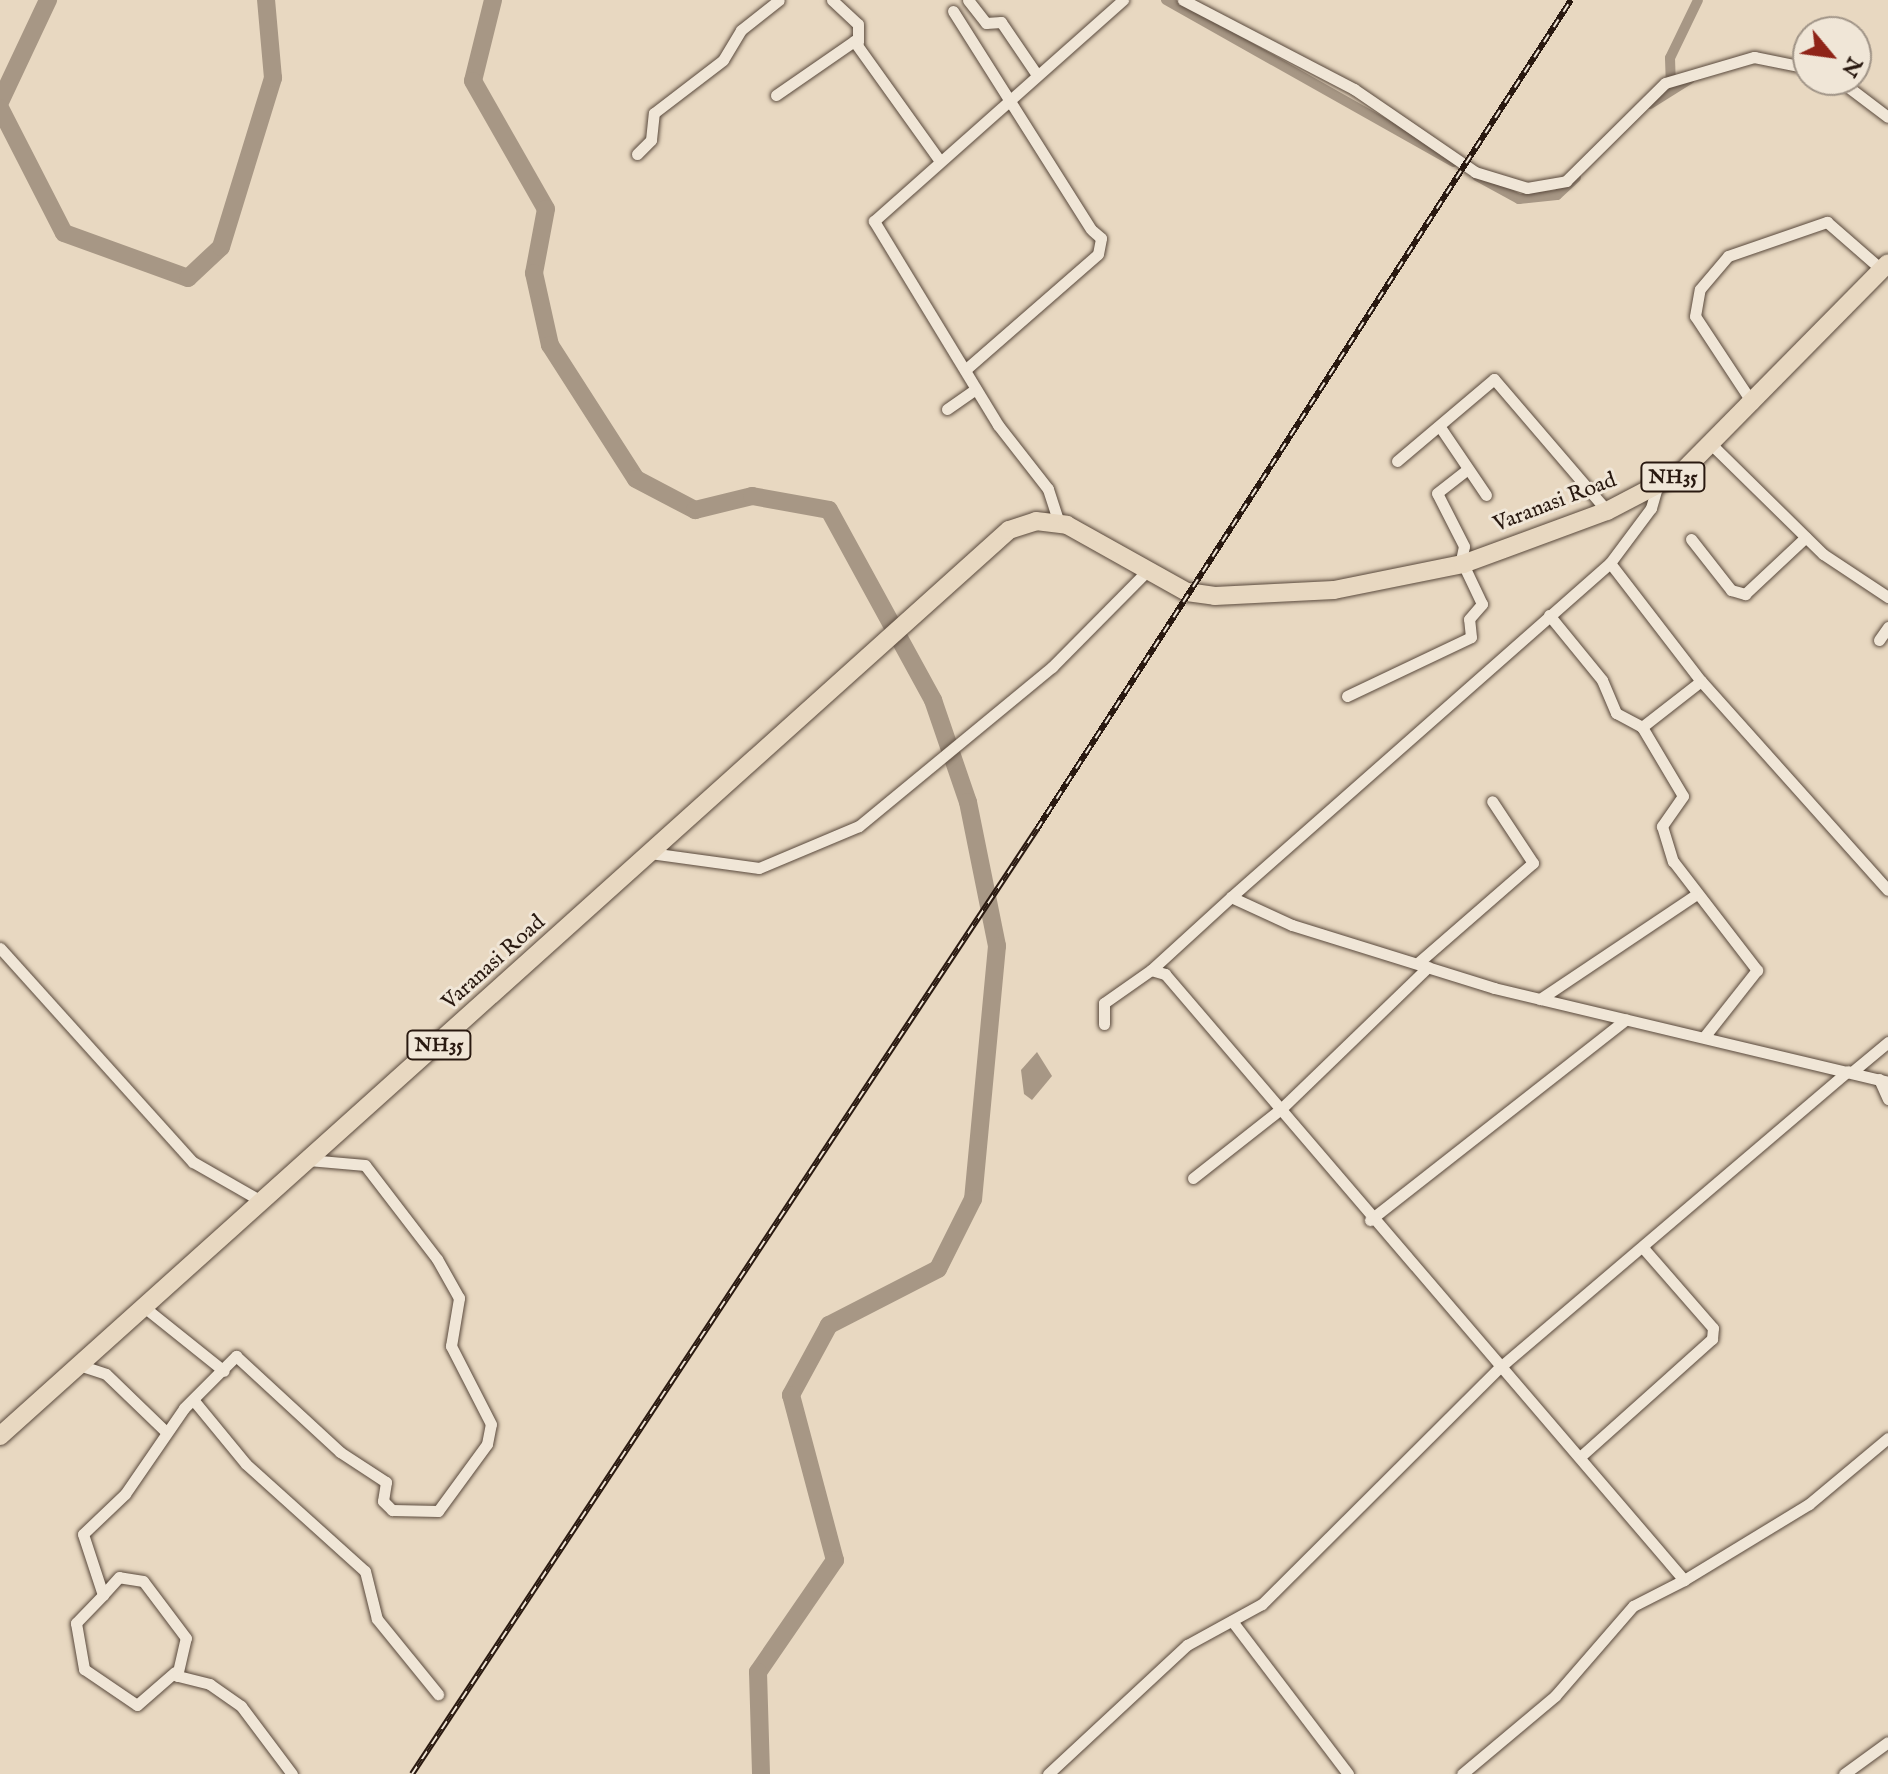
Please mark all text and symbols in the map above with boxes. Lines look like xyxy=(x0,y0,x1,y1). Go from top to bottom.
north arrow xyxy=(1792,16,1872,96)
text: N xyxy=(1834,52,1868,82)
road number: NH35 xyxy=(1639,461,1707,493)
street label: Varanasi Road xyxy=(1490,467,1620,539)
street label: Varanasi Road xyxy=(437,910,551,1016)
road number: NH35 xyxy=(405,1029,473,1061)

